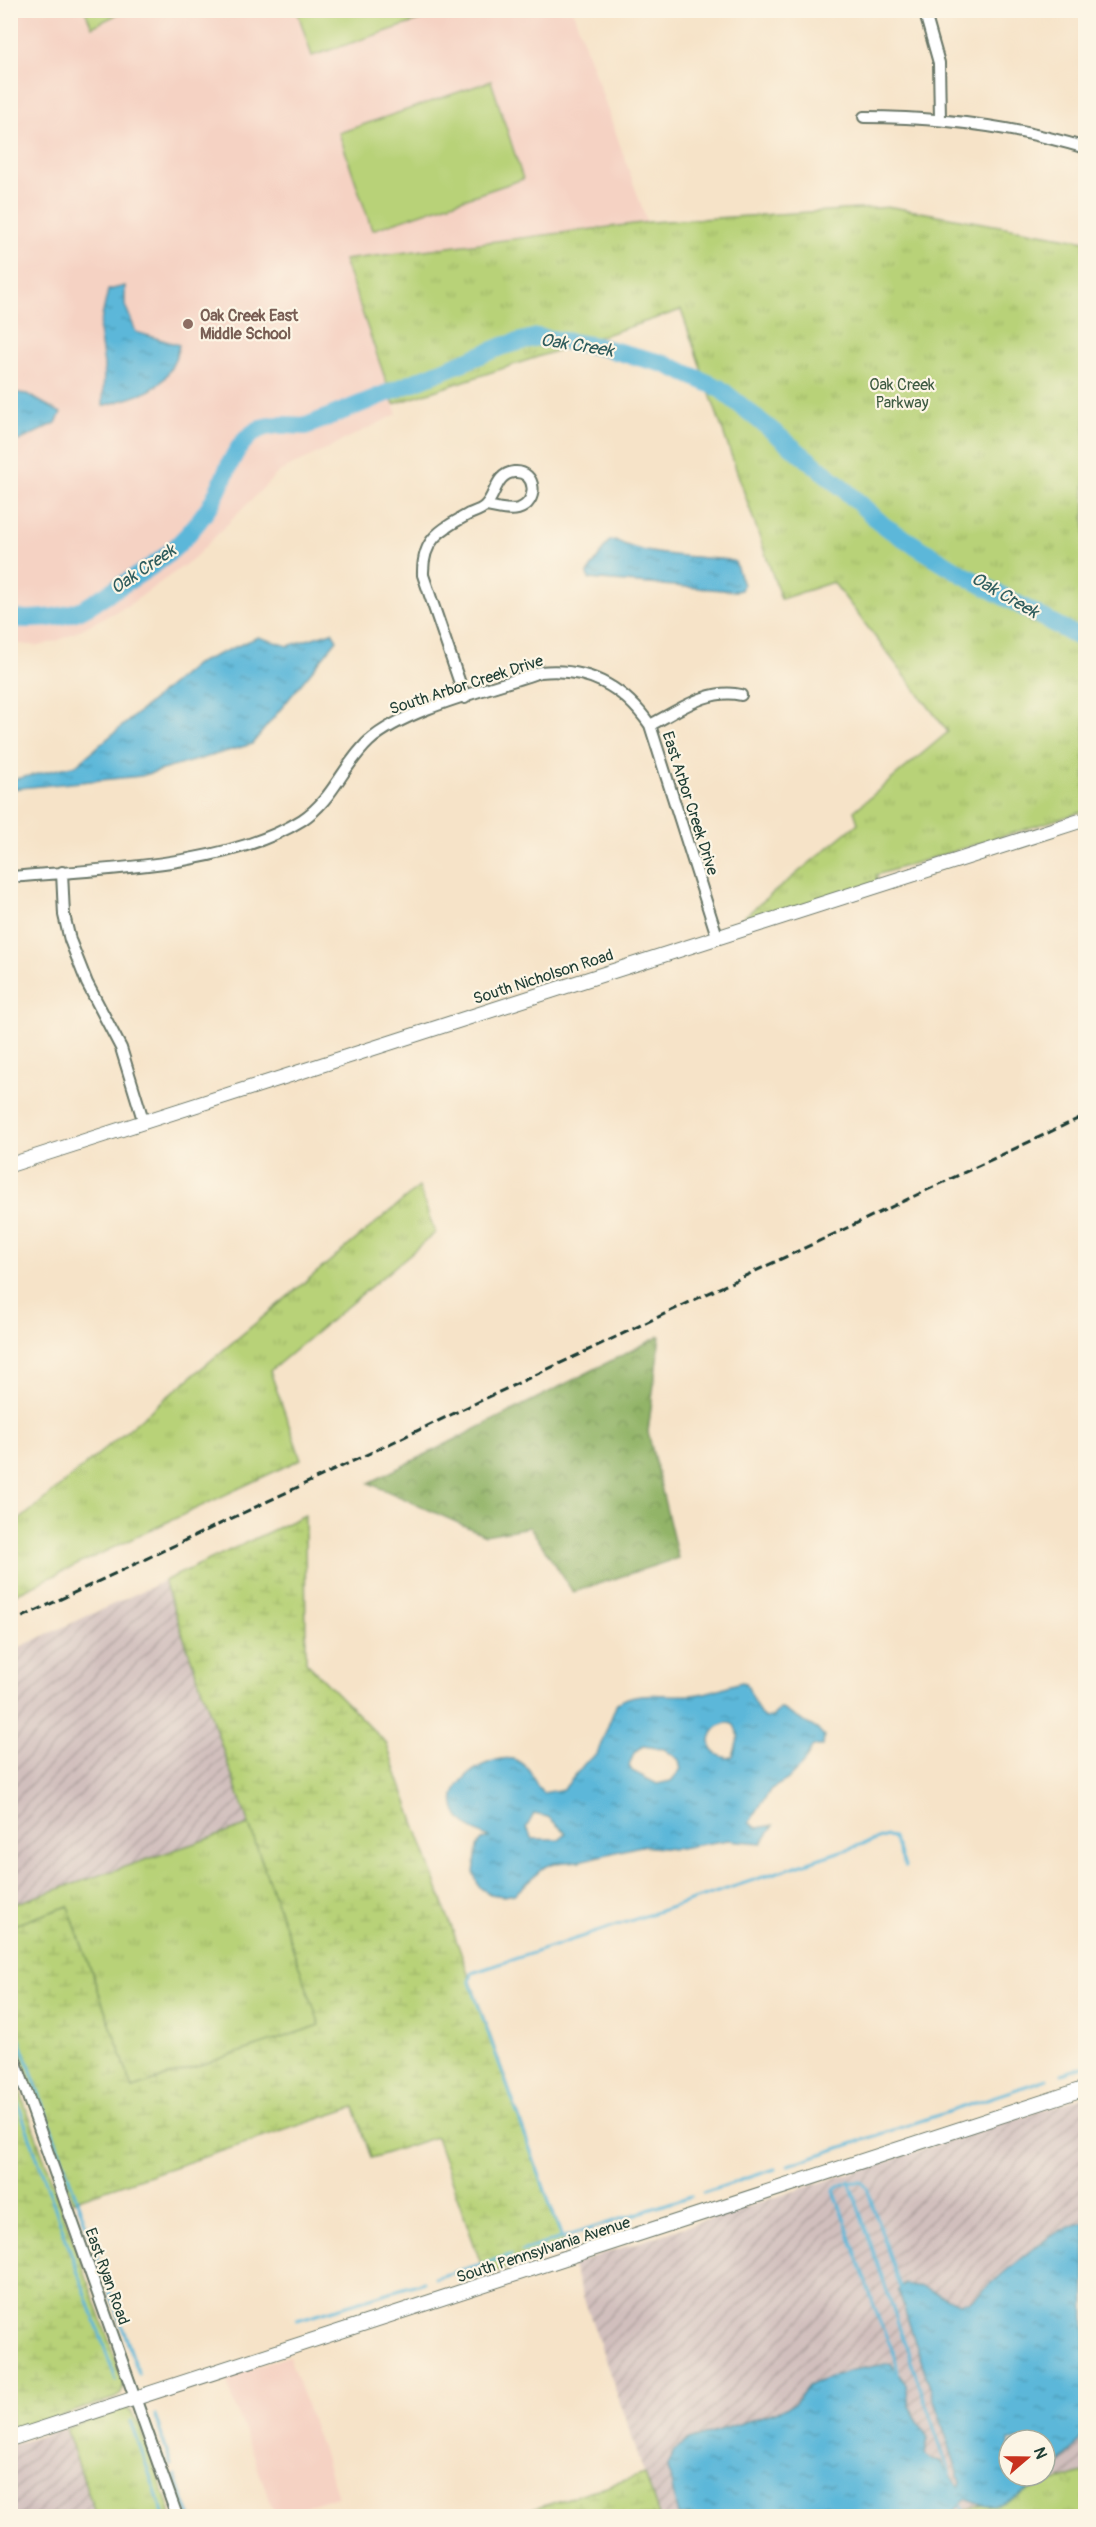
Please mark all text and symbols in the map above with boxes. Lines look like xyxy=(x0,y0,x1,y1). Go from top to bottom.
place label: Oak Creek East Middle School xyxy=(200,306,299,344)
marker: Oak Creek East Middle School xyxy=(181,317,195,331)
water label: Oak Creek xyxy=(539,328,617,363)
park label: Oak Creek Parkway xyxy=(869,375,935,413)
water label: Oak Creek xyxy=(106,538,181,600)
water label: Oak Creek xyxy=(967,567,1044,625)
street label: South Arbor Creek Drive xyxy=(387,651,546,719)
street label: East Arbor Creek Drive xyxy=(657,729,723,878)
street label: South Nicholson Road xyxy=(471,945,616,1009)
street label: South Pennsylvania Avenue xyxy=(454,2212,633,2288)
street label: East Ryan Road xyxy=(80,2225,134,2327)
north arrow xyxy=(997,2428,1057,2488)
text: N xyxy=(1029,2445,1051,2462)

